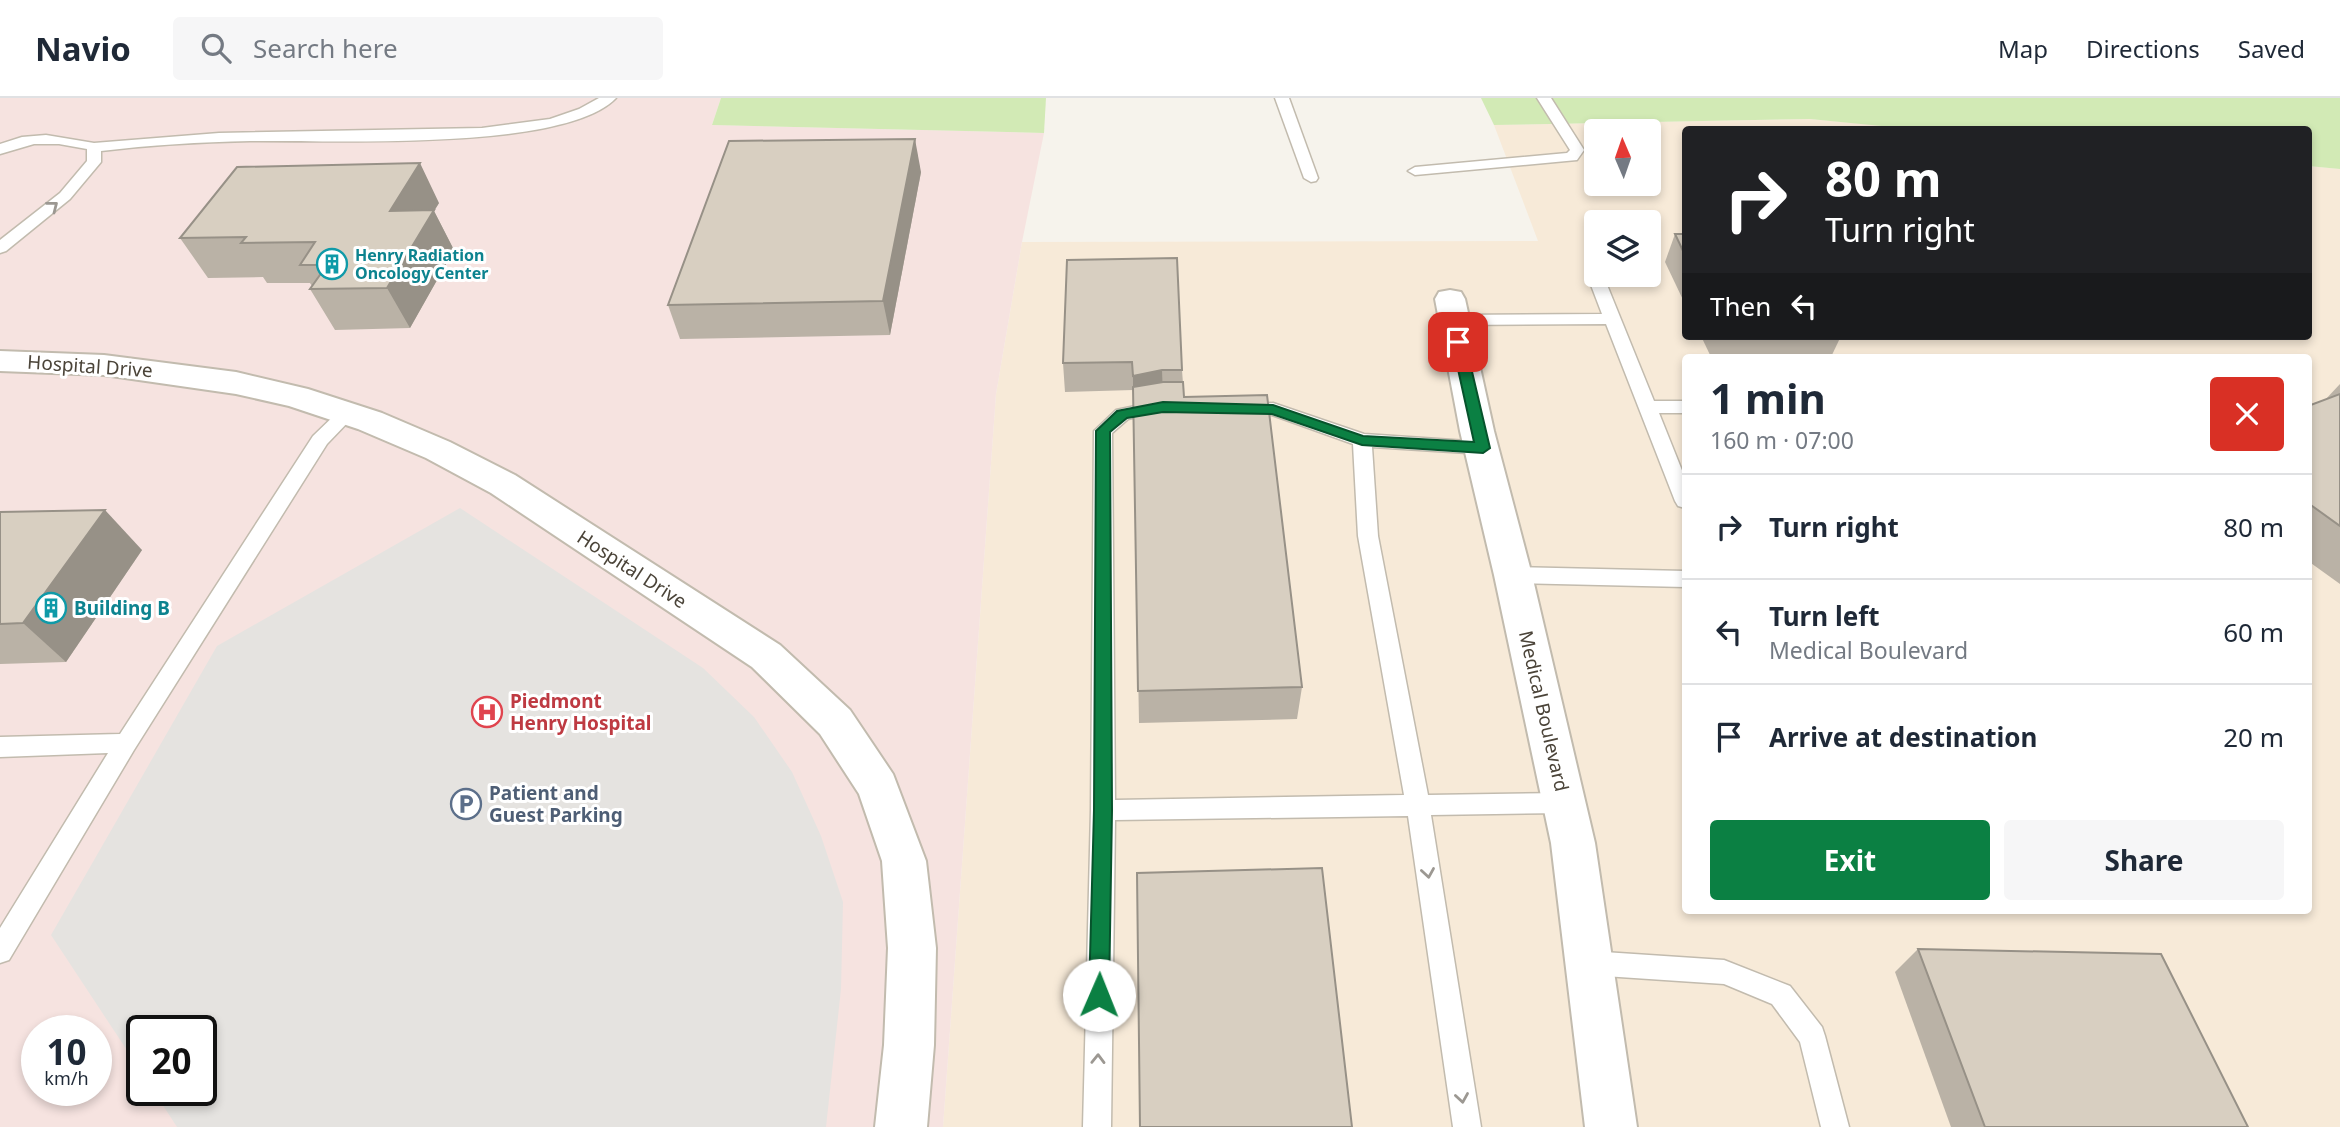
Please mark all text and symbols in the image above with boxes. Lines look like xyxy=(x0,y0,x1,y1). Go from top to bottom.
search box xyxy=(173,17,663,80)
text: Navio xyxy=(35,26,131,71)
icon: search xyxy=(197,29,235,67)
text: Search here xyxy=(253,30,398,66)
text: Map xyxy=(1998,32,2048,65)
text: Directions xyxy=(2086,32,2200,65)
text: Saved xyxy=(2238,32,2305,65)
north arrow xyxy=(1584,119,1661,196)
map controls xyxy=(1584,119,1661,287)
text: 80 m xyxy=(1825,145,1942,211)
icon: right xyxy=(1710,154,1801,245)
one-way arrow xyxy=(46,201,58,214)
text: Turn right xyxy=(1825,208,1975,251)
button: layers xyxy=(1584,210,1661,287)
place label: Henry Radiation Oncology Center xyxy=(355,244,488,284)
building icon: Henry Radiation Oncology Center xyxy=(315,247,349,281)
icon: left xyxy=(1785,287,1823,325)
text: Then xyxy=(1710,288,1771,324)
pin xyxy=(1428,312,1488,372)
icon: arrive xyxy=(1439,323,1477,361)
street label: Hospital Drive xyxy=(26,349,154,383)
text: 1 min xyxy=(1710,369,1826,426)
button: close xyxy=(2210,377,2284,451)
text: 160 m · 07:00 xyxy=(1710,424,1854,456)
icon: right xyxy=(1710,508,1748,546)
text: Turn right xyxy=(1769,509,1899,545)
text: 80 m xyxy=(2223,509,2284,545)
street label: Hospital Drive xyxy=(572,524,692,614)
building icon: Building B xyxy=(34,591,68,625)
place label: Building B xyxy=(74,595,170,621)
text: Turn left xyxy=(1769,598,1880,634)
icon: left xyxy=(1710,613,1748,651)
text: 60 m xyxy=(2223,614,2284,650)
street label: Medical Boulevard xyxy=(1513,628,1575,794)
text: Medical Boulevard xyxy=(1769,634,1968,666)
place label: Piedmont Henry Hospital xyxy=(510,688,651,736)
hospital icon: Piedmont Henry Hospital xyxy=(470,695,504,729)
icon: arrive xyxy=(1710,718,1748,756)
text: Arrive at destination xyxy=(1769,719,2038,755)
text: 20 m xyxy=(2223,719,2284,755)
place label: Patient and Guest Parking xyxy=(489,780,623,828)
parking icon: Patient and Guest Parking xyxy=(449,787,483,821)
button: Exit xyxy=(1710,820,1990,900)
button: Share xyxy=(2004,820,2284,900)
one-way arrow xyxy=(1420,867,1435,879)
position arrow xyxy=(1062,958,1136,1032)
speed limit sign: 20 xyxy=(126,1015,217,1106)
text: 10 xyxy=(46,1028,87,1075)
one-way arrow xyxy=(1090,1053,1106,1064)
text: km/h xyxy=(44,1066,89,1090)
one-way arrow xyxy=(1454,1092,1469,1104)

